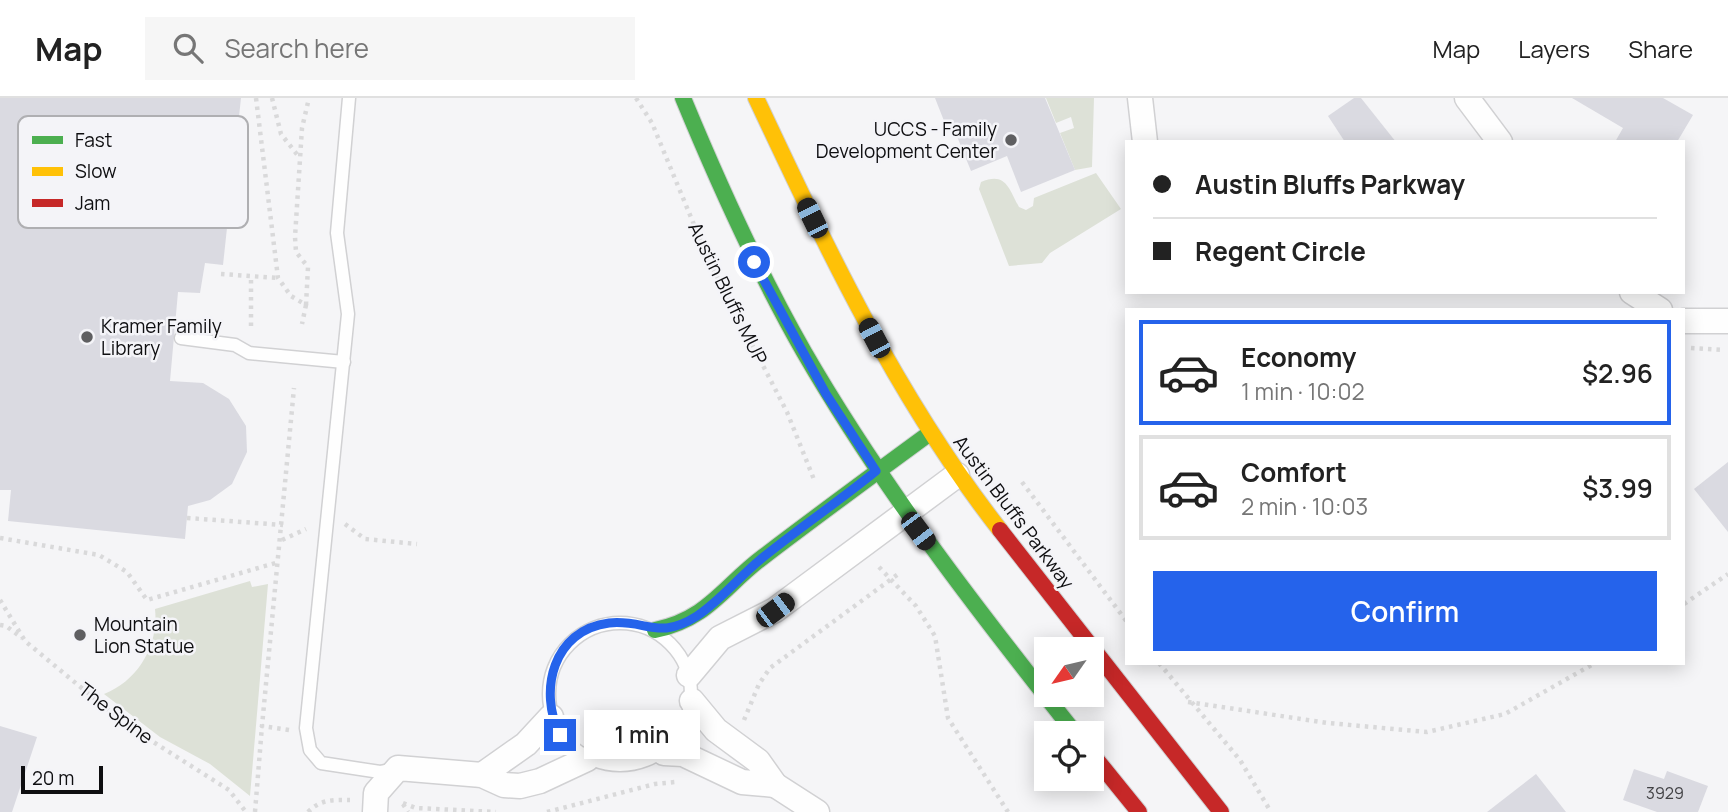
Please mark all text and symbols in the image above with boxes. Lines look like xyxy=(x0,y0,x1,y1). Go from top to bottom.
search box xyxy=(145,17,635,80)
text: Map xyxy=(35,26,103,71)
icon: search xyxy=(169,29,207,67)
text: Search here xyxy=(225,30,369,66)
text: Map xyxy=(1433,32,1480,65)
text: Layers xyxy=(1518,32,1590,65)
text: Share xyxy=(1628,32,1693,65)
legend xyxy=(18,116,248,228)
place label: UCCS - Family Development Center xyxy=(816,116,997,164)
text: Fast xyxy=(75,127,112,153)
marker: UCCS - Family Development Center xyxy=(1003,132,1019,148)
text: Slow xyxy=(75,158,117,184)
text: Austin Bluffs Parkway xyxy=(1195,166,1465,202)
text: Jam xyxy=(75,190,110,216)
car xyxy=(794,195,831,241)
street label: Austin Bluffs MUP xyxy=(682,218,774,368)
text: Regent Circle xyxy=(1195,233,1366,269)
route start xyxy=(738,246,770,278)
place label: Kramer Family Library xyxy=(101,313,222,361)
car xyxy=(855,315,894,361)
marker: Kramer Family Library xyxy=(79,329,95,345)
text: Economy xyxy=(1241,339,1356,375)
icon: car xyxy=(1157,341,1220,404)
text: $2.96 xyxy=(1582,355,1653,391)
text: 1 min · 10:02 xyxy=(1241,375,1365,407)
street label: Austin Bluffs Parkway xyxy=(948,430,1080,594)
text: Comfort xyxy=(1241,454,1347,490)
icon: car xyxy=(1157,456,1220,519)
text: $3.99 xyxy=(1582,470,1653,506)
text: 2 min · 10:03 xyxy=(1241,490,1368,522)
car xyxy=(897,508,940,554)
button: Confirm xyxy=(1153,571,1657,651)
car xyxy=(752,589,799,631)
place label: Mountain Lion Statue xyxy=(94,611,194,659)
marker: Mountain Lion Statue xyxy=(72,627,88,643)
north arrow xyxy=(1034,637,1104,707)
map controls xyxy=(1034,637,1104,791)
street label: The Spine xyxy=(73,676,159,750)
callout: 1 min xyxy=(584,710,700,760)
text: 1 min xyxy=(615,718,669,750)
route end xyxy=(544,719,576,751)
button: locate xyxy=(1034,721,1104,791)
scale bar xyxy=(21,763,103,795)
text: 20 m xyxy=(32,765,74,791)
house number: 3929 xyxy=(1646,782,1684,804)

